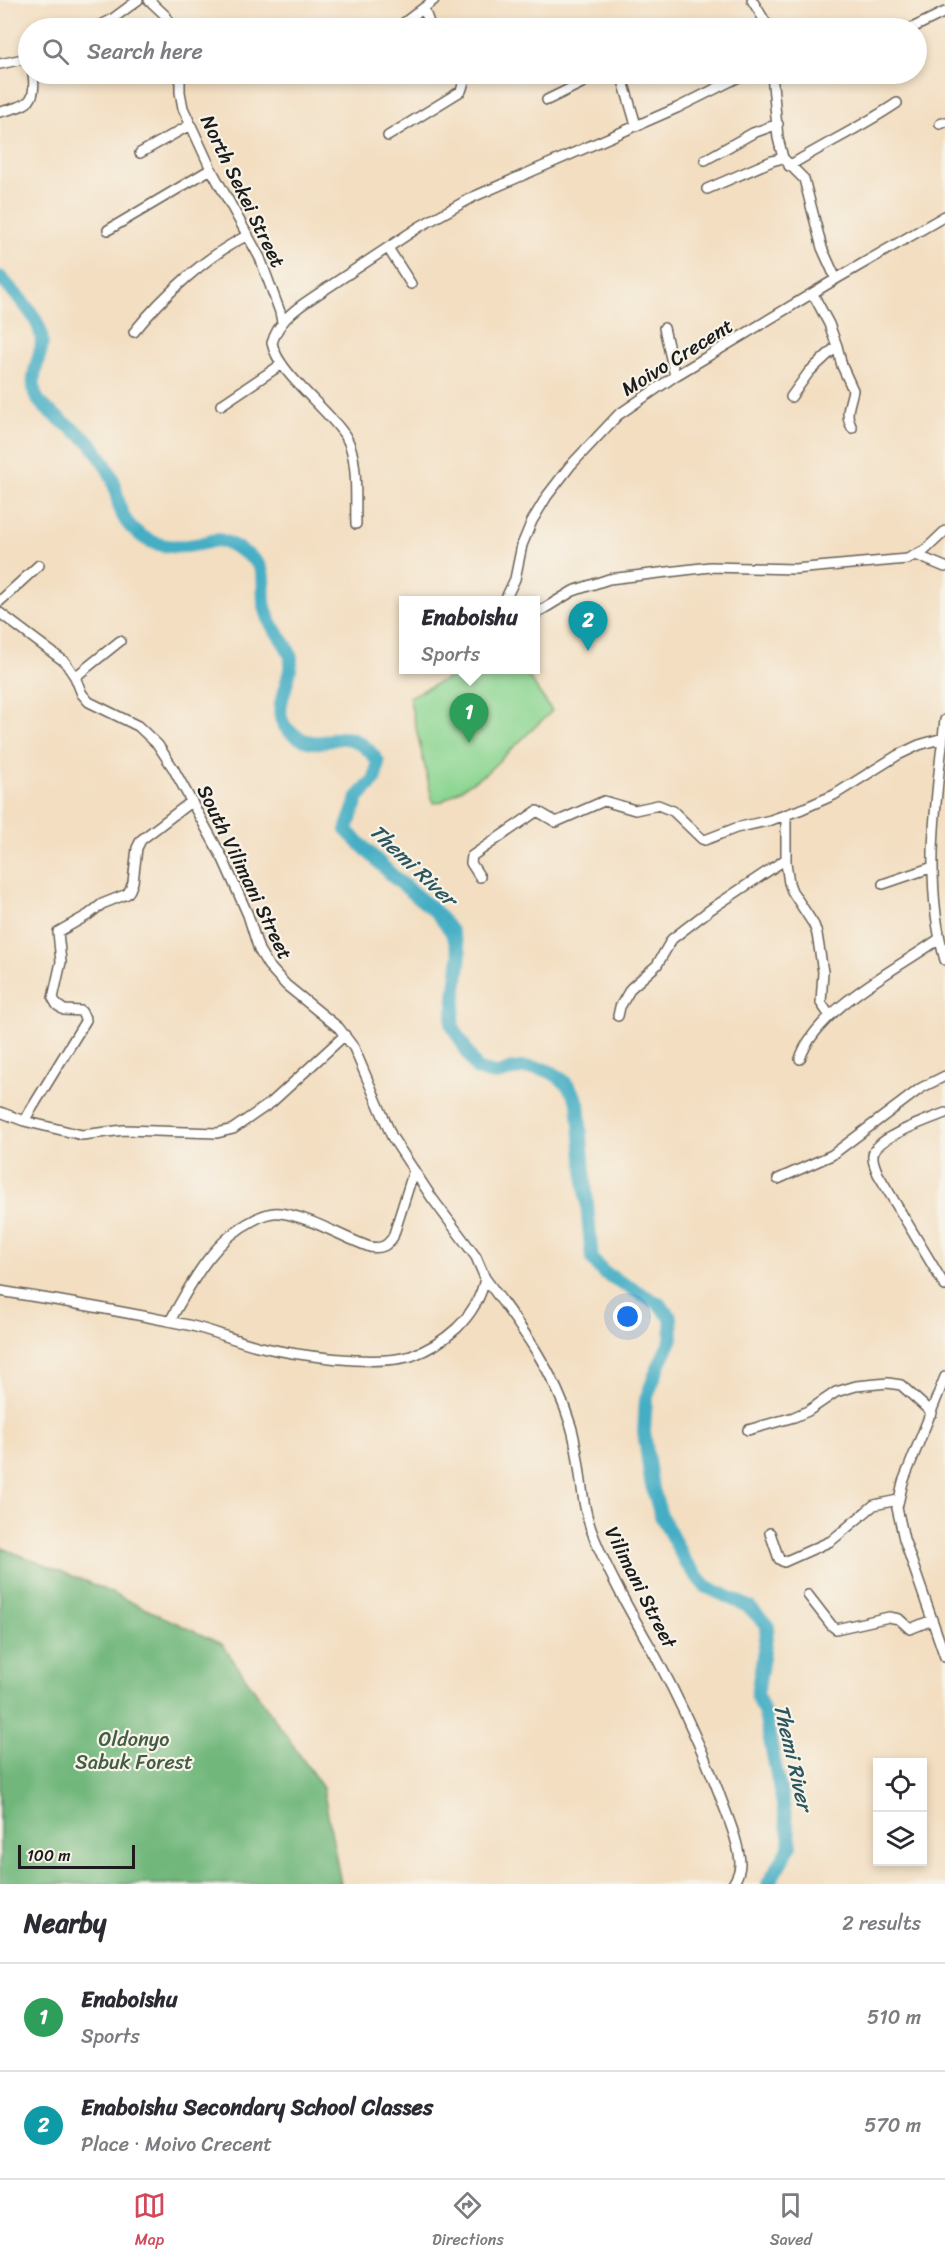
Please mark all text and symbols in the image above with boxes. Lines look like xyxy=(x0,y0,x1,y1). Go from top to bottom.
search box xyxy=(18,18,927,84)
text: Search here xyxy=(87,32,203,71)
icon: search xyxy=(39,35,72,68)
street label: North Sekei Street xyxy=(190,109,295,274)
street label: Moivo Crecent xyxy=(614,309,741,406)
popup xyxy=(399,596,540,674)
text: Enaboishu xyxy=(421,598,518,637)
pin: 2 xyxy=(568,602,608,651)
text: Sports xyxy=(421,637,480,672)
pin: 1 xyxy=(450,694,488,743)
street label: South Vilimani Street xyxy=(187,778,302,966)
water label: Themi River xyxy=(360,814,469,919)
your location xyxy=(613,1302,642,1331)
street label: Vilimani Street xyxy=(595,1520,687,1655)
water label: Themi River xyxy=(762,1700,825,1818)
park label: Oldonyo Sabuk Forest xyxy=(75,1722,193,1780)
map controls xyxy=(873,1758,927,1866)
button: locate xyxy=(873,1758,927,1812)
button: layers xyxy=(873,1812,927,1866)
text: 100 m xyxy=(27,1841,71,1870)
scale bar xyxy=(18,1842,135,1870)
text: Nearby xyxy=(24,1900,106,1946)
text: 2 results xyxy=(842,1906,921,1941)
text: Enaboishu xyxy=(81,1980,177,2019)
text: 1 xyxy=(39,2000,48,2035)
text: 510 m xyxy=(867,2000,921,2035)
text: Sports xyxy=(81,2019,140,2054)
text: Enaboishu Secondary School Classes xyxy=(81,2088,433,2127)
text: 2 xyxy=(38,2108,49,2143)
text: 570 m xyxy=(864,2108,921,2143)
text: Place · Moivo Crecent xyxy=(81,2127,272,2162)
tab: Map xyxy=(133,2189,166,2254)
tab: Directions xyxy=(432,2189,504,2254)
tab: Saved xyxy=(770,2189,812,2254)

